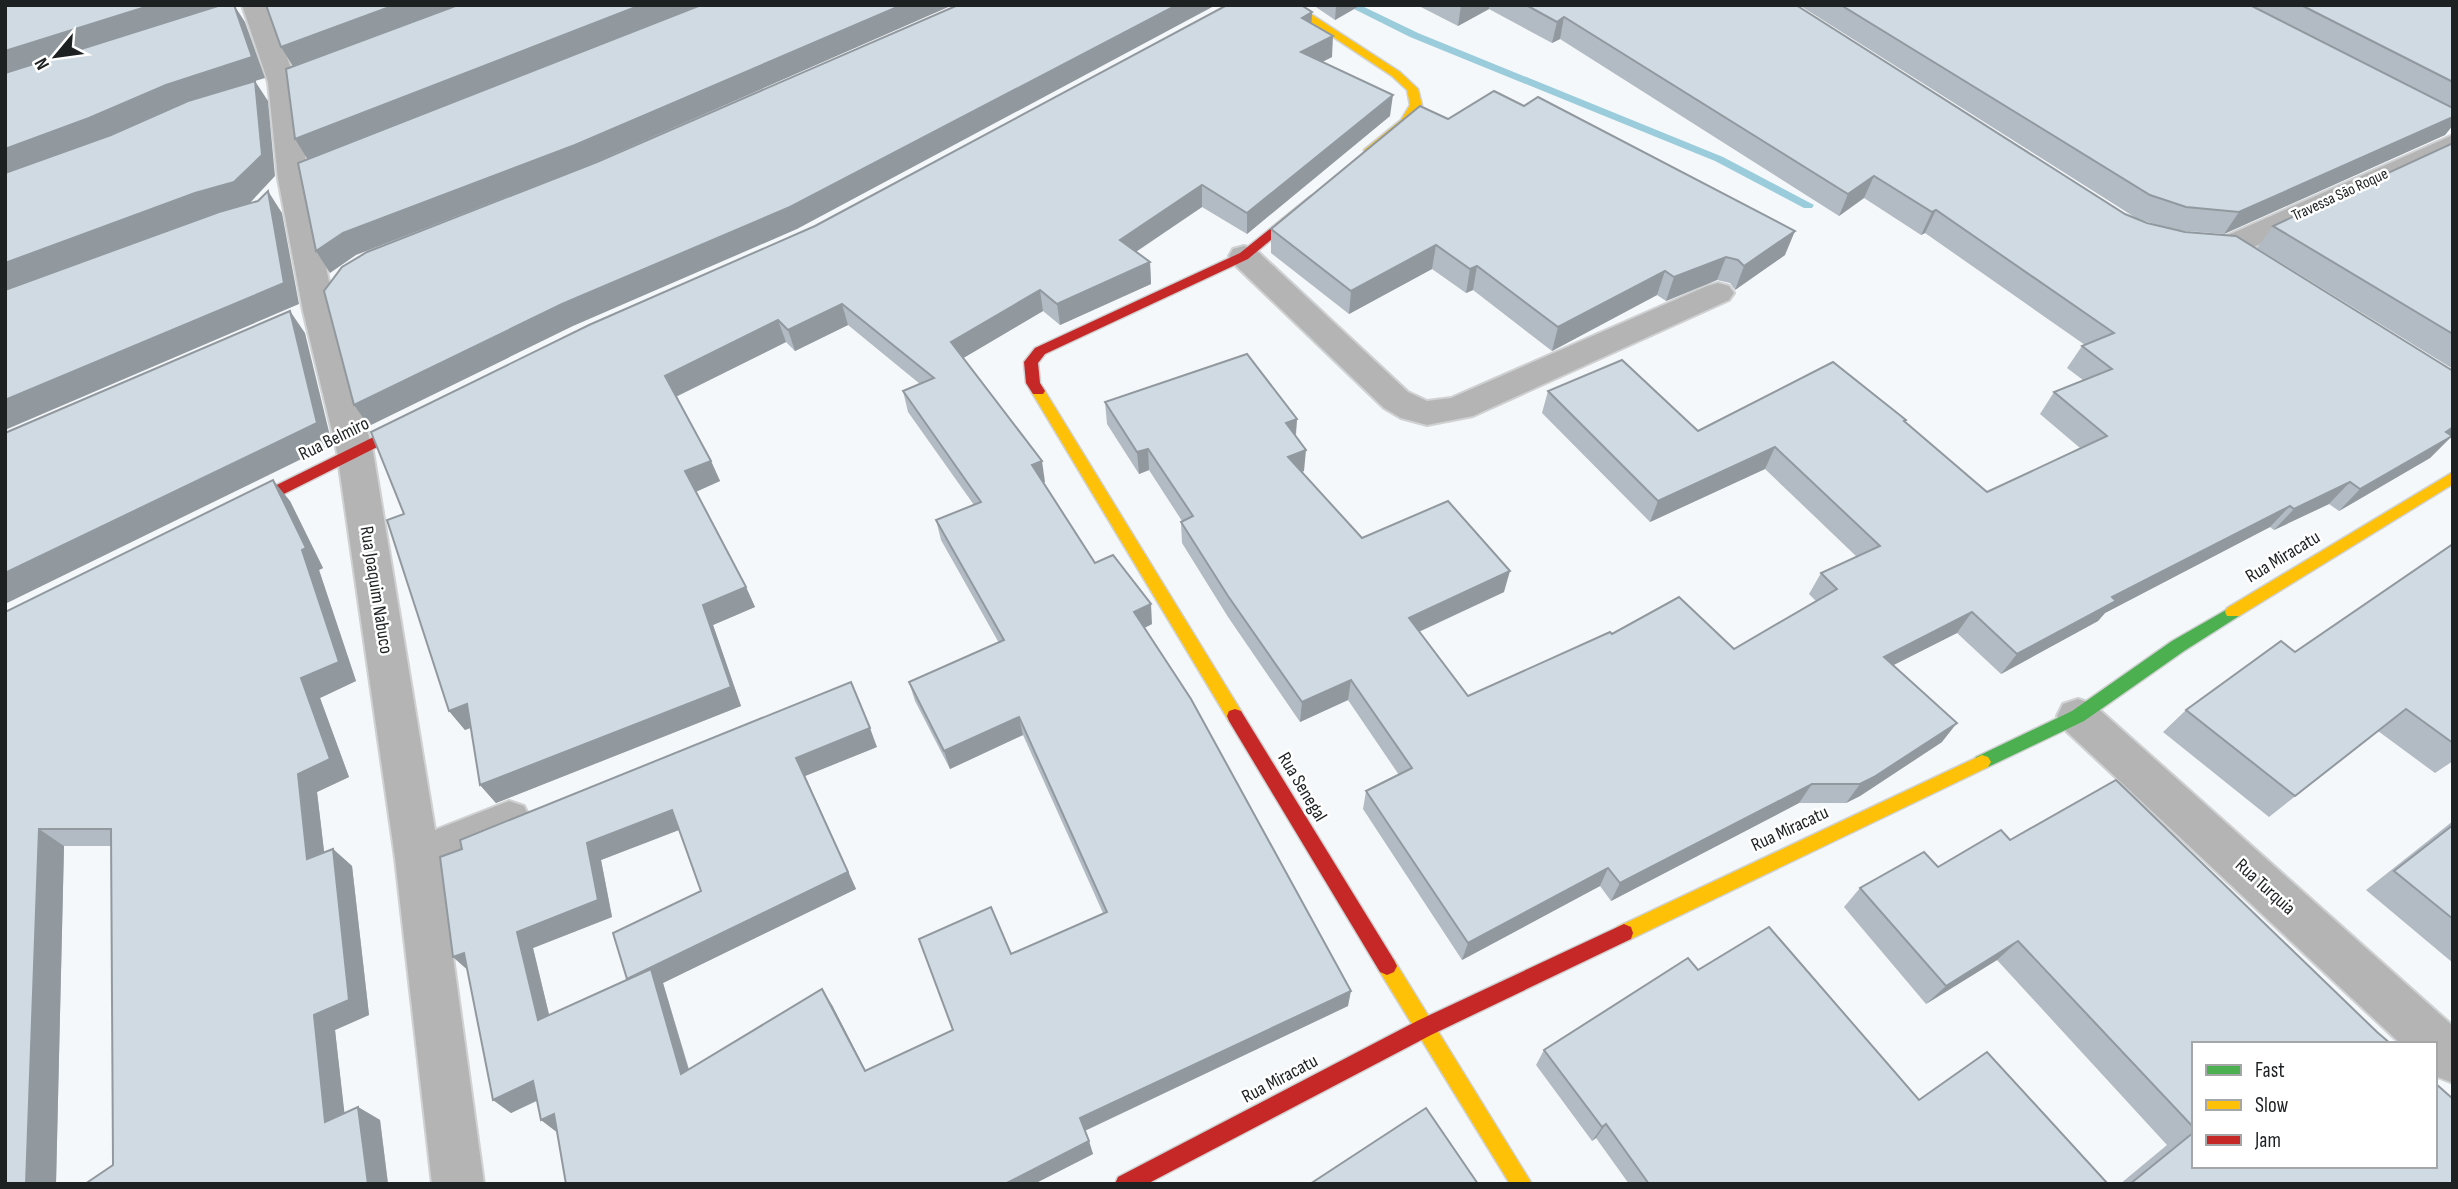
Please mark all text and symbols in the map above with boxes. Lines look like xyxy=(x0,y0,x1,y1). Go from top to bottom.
north arrow xyxy=(21,21,91,91)
text: N xyxy=(30,53,55,74)
street label: Travessa São Roque xyxy=(2289,164,2391,226)
street label: Rua Belmiro xyxy=(295,412,373,466)
street label: Rua Joaquim Nabuco xyxy=(355,525,397,655)
street label: Rua Miracatu xyxy=(2242,526,2324,588)
street label: Rua Senegal xyxy=(1272,748,1332,826)
street label: Rua Miracatu xyxy=(1748,801,1832,857)
street label: Rua Turquia xyxy=(2230,854,2300,920)
legend xyxy=(2192,1042,2437,1168)
street label: Rua Miracatu xyxy=(1238,1049,1322,1109)
text: Fast xyxy=(2255,1058,2285,1083)
text: Slow xyxy=(2255,1093,2289,1118)
text: Jam xyxy=(2254,1128,2281,1153)

